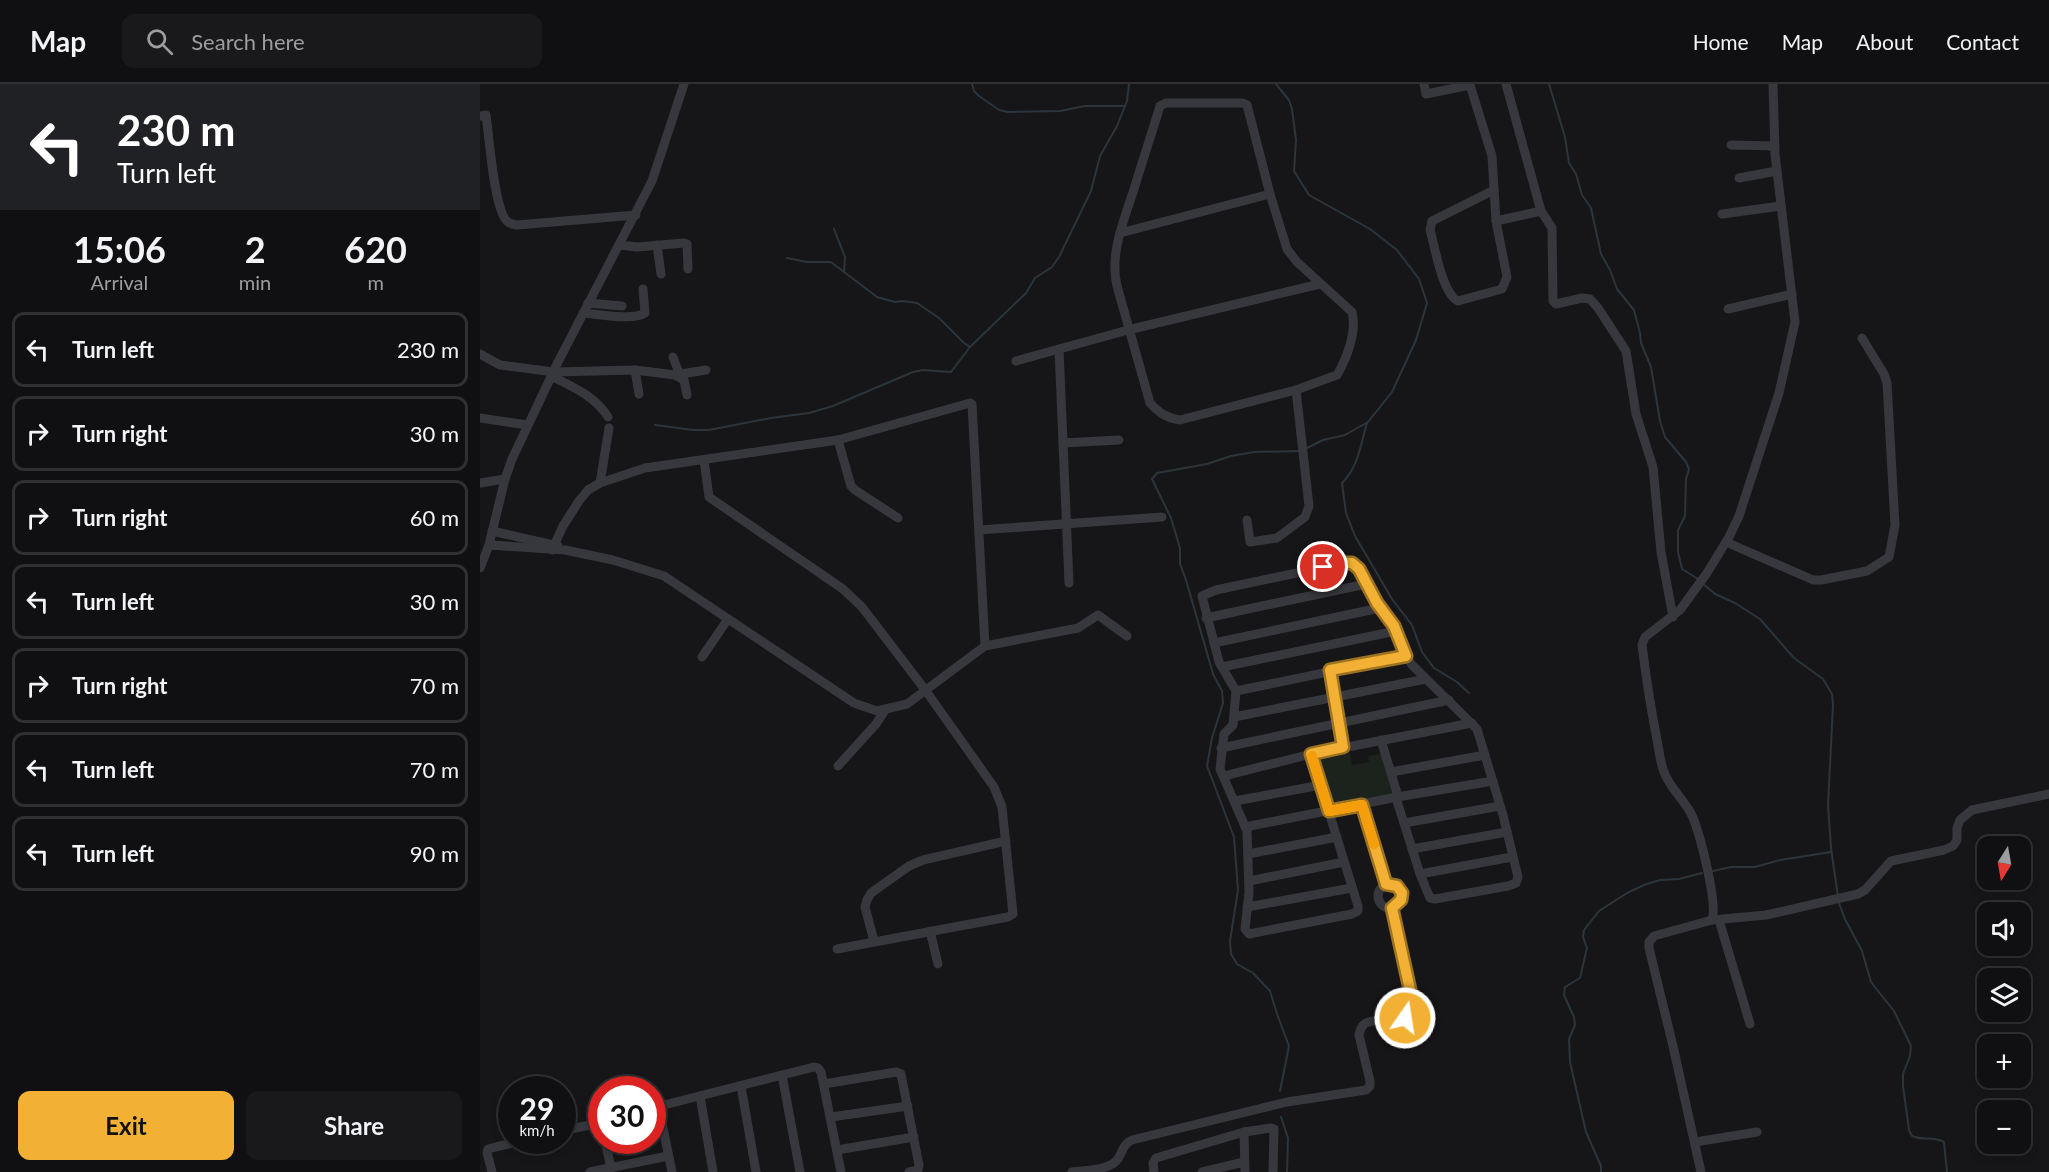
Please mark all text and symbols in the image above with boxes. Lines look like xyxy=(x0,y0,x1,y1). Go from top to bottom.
search box xyxy=(122,14,542,68)
text: Map xyxy=(30,24,86,58)
icon: search xyxy=(143,25,176,58)
text: Search here xyxy=(191,28,305,55)
text: Home xyxy=(1693,29,1749,54)
text: Map xyxy=(1782,29,1823,54)
text: About xyxy=(1856,29,1913,54)
text: Contact xyxy=(1946,29,2019,54)
text: 230 m xyxy=(117,105,235,155)
icon: left xyxy=(18,108,96,186)
text: Turn left xyxy=(117,156,216,189)
text: 15:06 xyxy=(73,227,166,271)
text: 2 xyxy=(245,227,266,271)
text: 620 xyxy=(344,227,407,271)
text: Arrival xyxy=(91,270,148,294)
text: min xyxy=(239,270,271,294)
text: m xyxy=(367,270,384,294)
icon: left xyxy=(21,333,54,366)
text: Turn left xyxy=(72,336,154,363)
text: 230 m xyxy=(397,336,459,363)
icon: right xyxy=(21,417,54,450)
text: Turn right xyxy=(72,420,167,447)
text: 30 m xyxy=(410,420,459,447)
icon: right xyxy=(21,501,54,534)
text: Turn right xyxy=(72,504,167,531)
text: 60 m xyxy=(410,504,459,531)
pin xyxy=(1297,541,1348,592)
icon: arrive xyxy=(1306,550,1339,583)
icon: left xyxy=(21,585,54,618)
text: Turn left xyxy=(72,588,154,615)
text: 30 m xyxy=(410,588,459,615)
icon: right xyxy=(21,669,54,702)
text: Turn right xyxy=(72,672,167,699)
text: 70 m xyxy=(410,672,459,699)
icon: left xyxy=(21,753,54,786)
text: Turn left xyxy=(72,756,154,783)
text: 70 m xyxy=(410,756,459,783)
north arrow xyxy=(1977,836,2031,890)
map controls xyxy=(1977,836,2031,1154)
icon: left xyxy=(21,837,54,870)
text: Turn left xyxy=(72,840,154,867)
text: 90 m xyxy=(410,840,459,867)
button: sound xyxy=(1977,902,2031,956)
button: layers xyxy=(1977,968,2031,1022)
position arrow xyxy=(1373,986,1437,1050)
button: + xyxy=(1977,1034,2031,1088)
speed limit sign: 30 xyxy=(588,1076,666,1154)
text: 29 xyxy=(520,1090,554,1126)
button: Exit xyxy=(18,1091,234,1160)
button: Share xyxy=(246,1091,462,1160)
button: − xyxy=(1977,1100,2031,1154)
text: km/h xyxy=(519,1121,555,1139)

